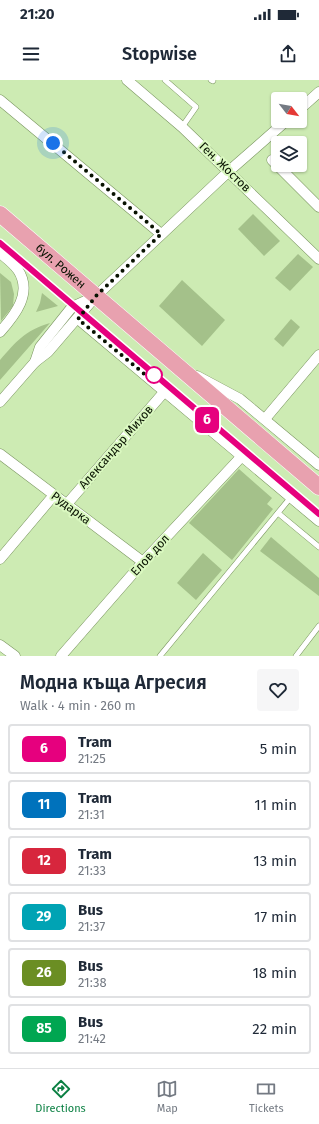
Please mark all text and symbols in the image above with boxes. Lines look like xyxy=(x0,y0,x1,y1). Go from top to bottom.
text: 21:20 xyxy=(20,5,55,23)
icon: menu xyxy=(20,43,42,65)
text: Stopwise xyxy=(122,43,197,65)
icon: share xyxy=(277,43,299,65)
north arrow xyxy=(271,92,307,128)
map controls xyxy=(271,92,307,172)
your location xyxy=(43,133,63,153)
button: layers xyxy=(271,136,307,172)
street label: Ген. Жостов xyxy=(196,139,254,195)
street label: бул. Рожен xyxy=(33,241,89,291)
unlabelled marker xyxy=(145,366,163,384)
street label: Александър Михов xyxy=(76,402,156,492)
line badge: 6 xyxy=(194,407,220,433)
text: 6 xyxy=(203,411,211,428)
street label: Рударка xyxy=(49,489,93,527)
street label: Елов дол xyxy=(128,531,172,579)
button: heart xyxy=(257,669,299,711)
text: Модна къща Агресия xyxy=(20,671,207,694)
text: Walk · 4 min · 260 m xyxy=(20,698,136,713)
text: Tram xyxy=(78,733,112,751)
text: 6 xyxy=(40,740,48,757)
text: 5 min xyxy=(260,740,297,758)
text: 21:25 xyxy=(78,751,106,766)
text: Tram xyxy=(78,789,112,807)
text: 11 xyxy=(38,796,50,813)
text: 11 min xyxy=(254,796,297,814)
text: 21:31 xyxy=(78,807,105,822)
text: Tram xyxy=(78,845,112,863)
text: 12 xyxy=(37,852,51,869)
text: 13 min xyxy=(253,852,297,870)
text: 21:33 xyxy=(78,863,106,878)
text: Bus xyxy=(78,901,103,919)
text: 29 xyxy=(37,908,51,925)
text: 17 min xyxy=(254,908,297,926)
text: 21:37 xyxy=(78,919,105,934)
text: Bus xyxy=(78,957,103,975)
text: 26 xyxy=(36,964,52,981)
text: 18 min xyxy=(252,964,297,982)
text: 21:38 xyxy=(78,975,107,990)
text: Bus xyxy=(78,1013,103,1031)
text: 85 xyxy=(36,1020,52,1037)
text: 22 min xyxy=(252,1020,297,1038)
text: 21:42 xyxy=(78,1031,106,1046)
tab: Directions xyxy=(35,1078,86,1115)
tab: Map xyxy=(156,1078,178,1115)
tab: Tickets xyxy=(249,1078,284,1115)

